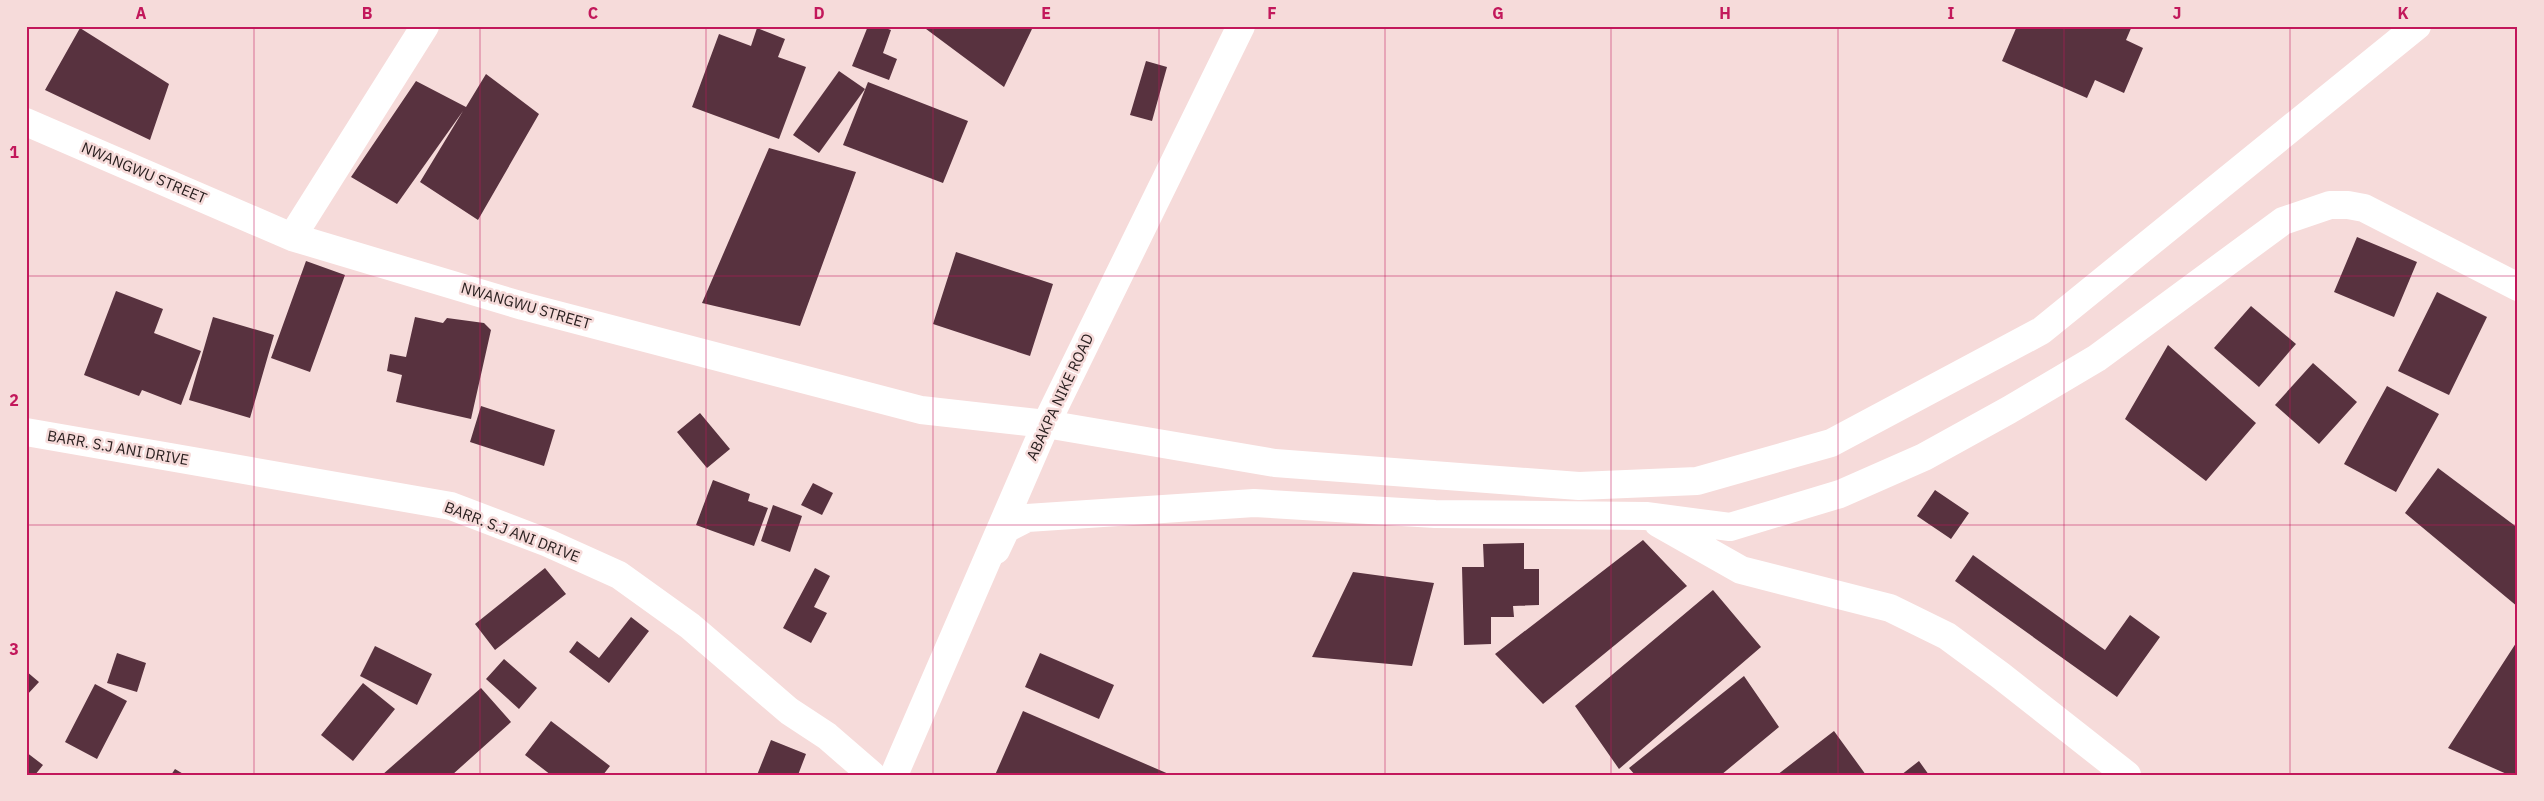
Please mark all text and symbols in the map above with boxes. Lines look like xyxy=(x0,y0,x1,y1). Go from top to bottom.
text: A xyxy=(136,3,147,23)
text: B xyxy=(362,3,373,23)
text: C xyxy=(588,3,598,23)
text: D xyxy=(813,3,825,23)
text: E xyxy=(1041,3,1051,23)
text: F xyxy=(1267,3,1277,23)
text: G xyxy=(1492,3,1504,23)
text: H xyxy=(1719,3,1731,23)
text: I xyxy=(1948,3,1955,23)
text: J xyxy=(2173,3,2181,23)
text: K xyxy=(2397,3,2409,23)
street label: NWANGWU STREET xyxy=(79,138,210,208)
text: 1 xyxy=(9,142,19,162)
street label: NWANGWU STREET xyxy=(459,278,594,333)
street label: ABAKPA NIKE ROAD xyxy=(1022,330,1097,463)
text: 2 xyxy=(9,390,19,410)
street label: BARR. S.J ANI DRIVE xyxy=(46,426,190,469)
street label: BARR. S.J ANI DRIVE xyxy=(442,497,583,566)
text: 3 xyxy=(9,639,19,659)

